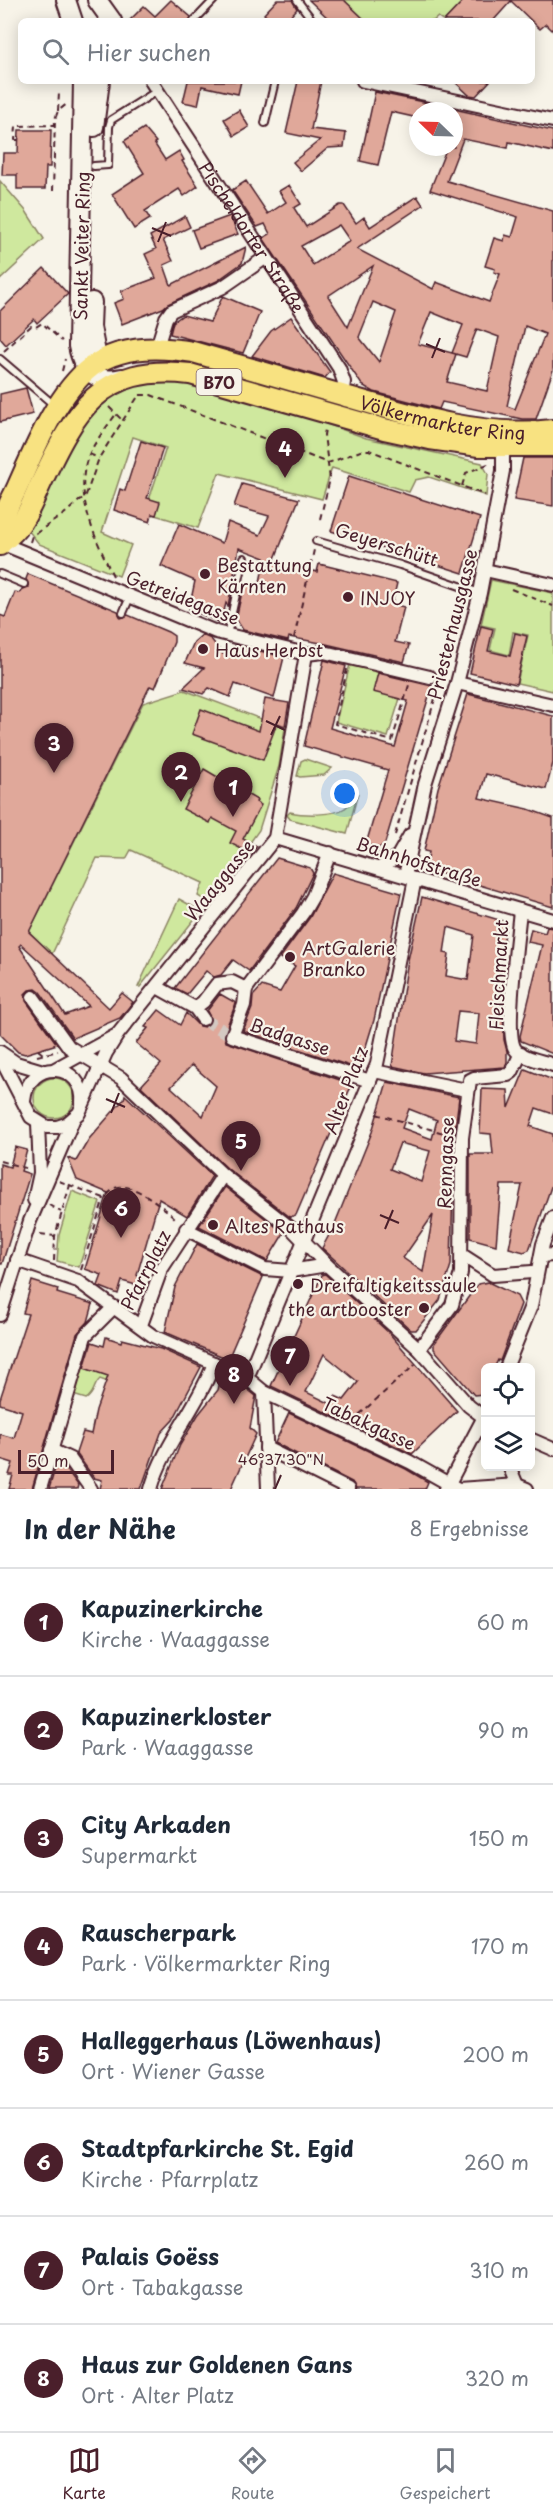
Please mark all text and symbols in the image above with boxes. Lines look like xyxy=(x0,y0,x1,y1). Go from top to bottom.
search box xyxy=(18,18,535,84)
icon: search xyxy=(39,35,72,68)
text: Hier suchen xyxy=(87,35,211,68)
north arrow xyxy=(409,102,463,156)
street label: Pischeldorfer Straße xyxy=(193,156,312,318)
street label: Sankt Veiter Ring xyxy=(66,171,96,321)
road number: B70 xyxy=(196,369,242,395)
street label: Völkermarkter Ring xyxy=(357,388,525,445)
pin: 4 xyxy=(266,428,304,478)
street label: Geyerschütt xyxy=(332,516,442,572)
street label: Priesterhausgasse xyxy=(420,546,484,702)
place label: Bestattung Kärnten xyxy=(217,551,312,599)
street label: Getreidegasse xyxy=(122,563,244,631)
marker: Bestattung Kärnten xyxy=(198,567,212,581)
place label: INJOY xyxy=(360,584,416,611)
marker: INJOY xyxy=(341,590,355,604)
place label: Haus Herbst xyxy=(215,636,323,663)
marker: Haus Herbst xyxy=(196,642,210,656)
pin: 3 xyxy=(34,724,74,773)
pin: 2 xyxy=(162,752,201,802)
pin: 1 xyxy=(214,768,252,817)
your location xyxy=(330,779,359,808)
street label: Bahnhofstraße xyxy=(353,829,485,893)
street label: Waaggasse xyxy=(178,833,260,927)
street label: Fleischmarkt xyxy=(482,919,514,1031)
place label: ArtGalerie Branko xyxy=(302,934,395,982)
marker: ArtGalerie Branko xyxy=(283,950,297,964)
street label: Badgasse xyxy=(246,1010,334,1062)
street label: Alter Platz xyxy=(316,1042,374,1138)
street label: Renngasse xyxy=(430,1116,460,1210)
pin: 5 xyxy=(222,1122,260,1171)
pin: 6 xyxy=(102,1188,140,1238)
place label: Altes Rathaus xyxy=(225,1212,344,1239)
marker: Altes Rathaus xyxy=(206,1218,220,1232)
street label: Pfarrplatz xyxy=(113,1225,177,1315)
place label: Dreifaltigkeitssäule xyxy=(310,1271,477,1298)
marker: Dreifaltigkeitssäule xyxy=(291,1277,305,1291)
place label: the artbooster xyxy=(288,1295,413,1322)
marker: the artbooster xyxy=(417,1301,431,1315)
pin: 7 xyxy=(270,1336,310,1386)
pin: 8 xyxy=(214,1354,254,1404)
map controls xyxy=(481,1363,535,1471)
button: locate xyxy=(481,1363,535,1417)
street label: Tabakgasse xyxy=(318,1390,420,1456)
button: layers xyxy=(481,1417,535,1471)
scale bar xyxy=(18,1447,114,1474)
text: 46°37'30"N xyxy=(238,1447,324,1470)
text: 50 m xyxy=(27,1448,68,1472)
text: In der Nähe xyxy=(24,1509,176,1548)
text: 8 Ergebnisse xyxy=(409,1513,529,1543)
text: Kapuzinerkirche xyxy=(81,1591,263,1624)
text: 1 xyxy=(39,1607,48,1637)
text: 60 m xyxy=(477,1607,529,1637)
text: Kirche · Waaggasse xyxy=(81,1624,270,1654)
text: Kapuzinerkloster xyxy=(81,1699,271,1732)
text: 2 xyxy=(36,1715,51,1745)
text: 90 m xyxy=(478,1715,529,1745)
text: Park · Waaggasse xyxy=(81,1732,254,1762)
text: City Arkaden xyxy=(81,1807,231,1840)
text: 3 xyxy=(37,1823,50,1853)
text: 150 m xyxy=(469,1823,529,1853)
text: Supermarkt xyxy=(81,1840,197,1870)
text: Rauscherpark xyxy=(81,1915,236,1948)
text: 4 xyxy=(37,1931,50,1961)
text: 170 m xyxy=(471,1931,529,1961)
text: Park · Völkermarkter Ring xyxy=(81,1948,331,1978)
text: Halleggerhaus (Löwenhaus) xyxy=(81,2023,382,2056)
text: 5 xyxy=(37,2039,50,2069)
text: 200 m xyxy=(462,2039,529,2069)
text: Ort · Wiener Gasse xyxy=(81,2056,265,2086)
text: Stadtpfarkirche St. Egid xyxy=(81,2131,354,2164)
text: 6 xyxy=(36,2147,51,2177)
text: 260 m xyxy=(464,2147,529,2177)
text: Kirche · Pfarrplatz xyxy=(81,2164,258,2194)
text: Palais Goëss xyxy=(81,2239,219,2272)
text: 7 xyxy=(38,2255,49,2285)
text: 310 m xyxy=(469,2255,529,2285)
text: Ort · Tabakgasse xyxy=(81,2272,243,2302)
text: Haus zur Goldenen Gans xyxy=(81,2347,353,2380)
text: 8 xyxy=(37,2363,50,2393)
text: 320 m xyxy=(465,2363,529,2393)
text: Ort · Alter Platz xyxy=(81,2380,234,2410)
tab: Karte xyxy=(62,2444,106,2504)
tab: Route xyxy=(231,2444,275,2504)
tab: Gespeichert xyxy=(400,2444,491,2504)

